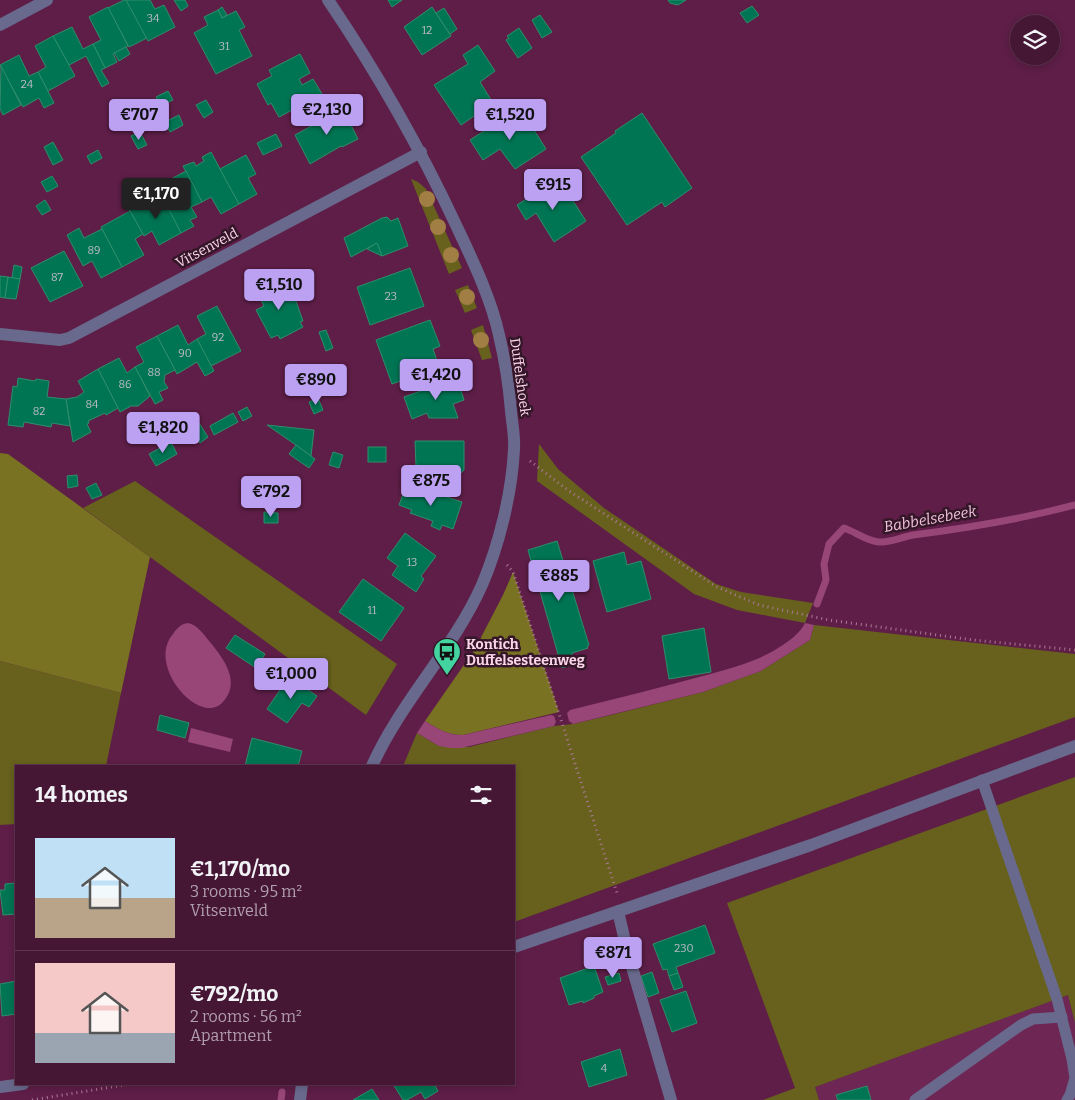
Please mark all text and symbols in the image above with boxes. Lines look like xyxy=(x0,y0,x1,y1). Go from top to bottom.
house number: 34 xyxy=(147,12,160,25)
map controls xyxy=(1010,15,1060,65)
button: layers xyxy=(1010,15,1060,65)
house number: 12 xyxy=(422,24,432,37)
house number: 31 xyxy=(219,40,230,53)
house number: 24 xyxy=(21,78,34,91)
pin: €2,130 xyxy=(286,94,368,136)
pin: €707 xyxy=(109,98,169,141)
pin: €1,520 xyxy=(469,98,551,141)
text: €2,130 xyxy=(302,100,352,119)
text: €707 xyxy=(120,105,158,124)
text: €1,520 xyxy=(485,105,535,124)
pin: €915 xyxy=(523,168,583,211)
text: €915 xyxy=(535,175,571,194)
pin: €1,170 xyxy=(115,178,197,220)
text: €1,170 xyxy=(133,184,179,203)
street label: Vitsenveld xyxy=(173,224,241,272)
house number: 89 xyxy=(87,244,101,257)
pin: €1,510 xyxy=(238,268,320,311)
house number: 87 xyxy=(51,271,64,284)
text: €1,510 xyxy=(255,275,303,294)
house number: 23 xyxy=(385,290,397,303)
house number: 92 xyxy=(212,331,224,344)
street label: Duffelshoek xyxy=(506,337,534,417)
house number: 90 xyxy=(178,347,192,360)
pin: €1,420 xyxy=(395,358,477,401)
pin: €890 xyxy=(286,364,346,406)
text: €1,420 xyxy=(411,365,461,384)
house number: 88 xyxy=(147,366,161,379)
text: €890 xyxy=(296,370,336,389)
house number: 86 xyxy=(118,378,132,391)
house number: 84 xyxy=(85,398,99,411)
house number: 82 xyxy=(33,405,45,418)
pin: €1,820 xyxy=(122,412,204,454)
text: €1,820 xyxy=(138,418,188,437)
pin: €875 xyxy=(401,464,461,507)
text: €875 xyxy=(412,471,450,490)
pin: €792 xyxy=(241,476,301,518)
text: €792 xyxy=(252,482,290,501)
water label: Babbelsebeek xyxy=(882,502,979,536)
house number: 13 xyxy=(407,556,417,569)
pin: €885 xyxy=(529,560,589,602)
text: €885 xyxy=(539,566,579,585)
house number: 11 xyxy=(368,604,377,617)
place label: Kontich Duffelsesteenweg xyxy=(466,636,585,669)
bus stop icon: Kontich Duffelsesteenweg xyxy=(432,637,462,676)
pin: €1,000 xyxy=(250,658,332,700)
text: €1,000 xyxy=(265,664,317,683)
icon: filters xyxy=(467,781,495,809)
text: 14 homes xyxy=(35,782,128,808)
text: €1,170/mo xyxy=(190,856,290,882)
icon: home xyxy=(75,858,135,918)
text: 3 rooms · 95 m² xyxy=(190,882,302,901)
text: Vitsenveld xyxy=(190,901,268,920)
pin: €871 xyxy=(583,936,643,979)
house number: 230 xyxy=(674,942,694,955)
text: €871 xyxy=(595,943,631,962)
text: €792/mo xyxy=(190,981,278,1007)
icon: home xyxy=(75,983,135,1043)
text: 2 rooms · 56 m² xyxy=(190,1007,302,1026)
text: Apartment xyxy=(190,1026,272,1045)
house number: 4 xyxy=(601,1062,608,1075)

